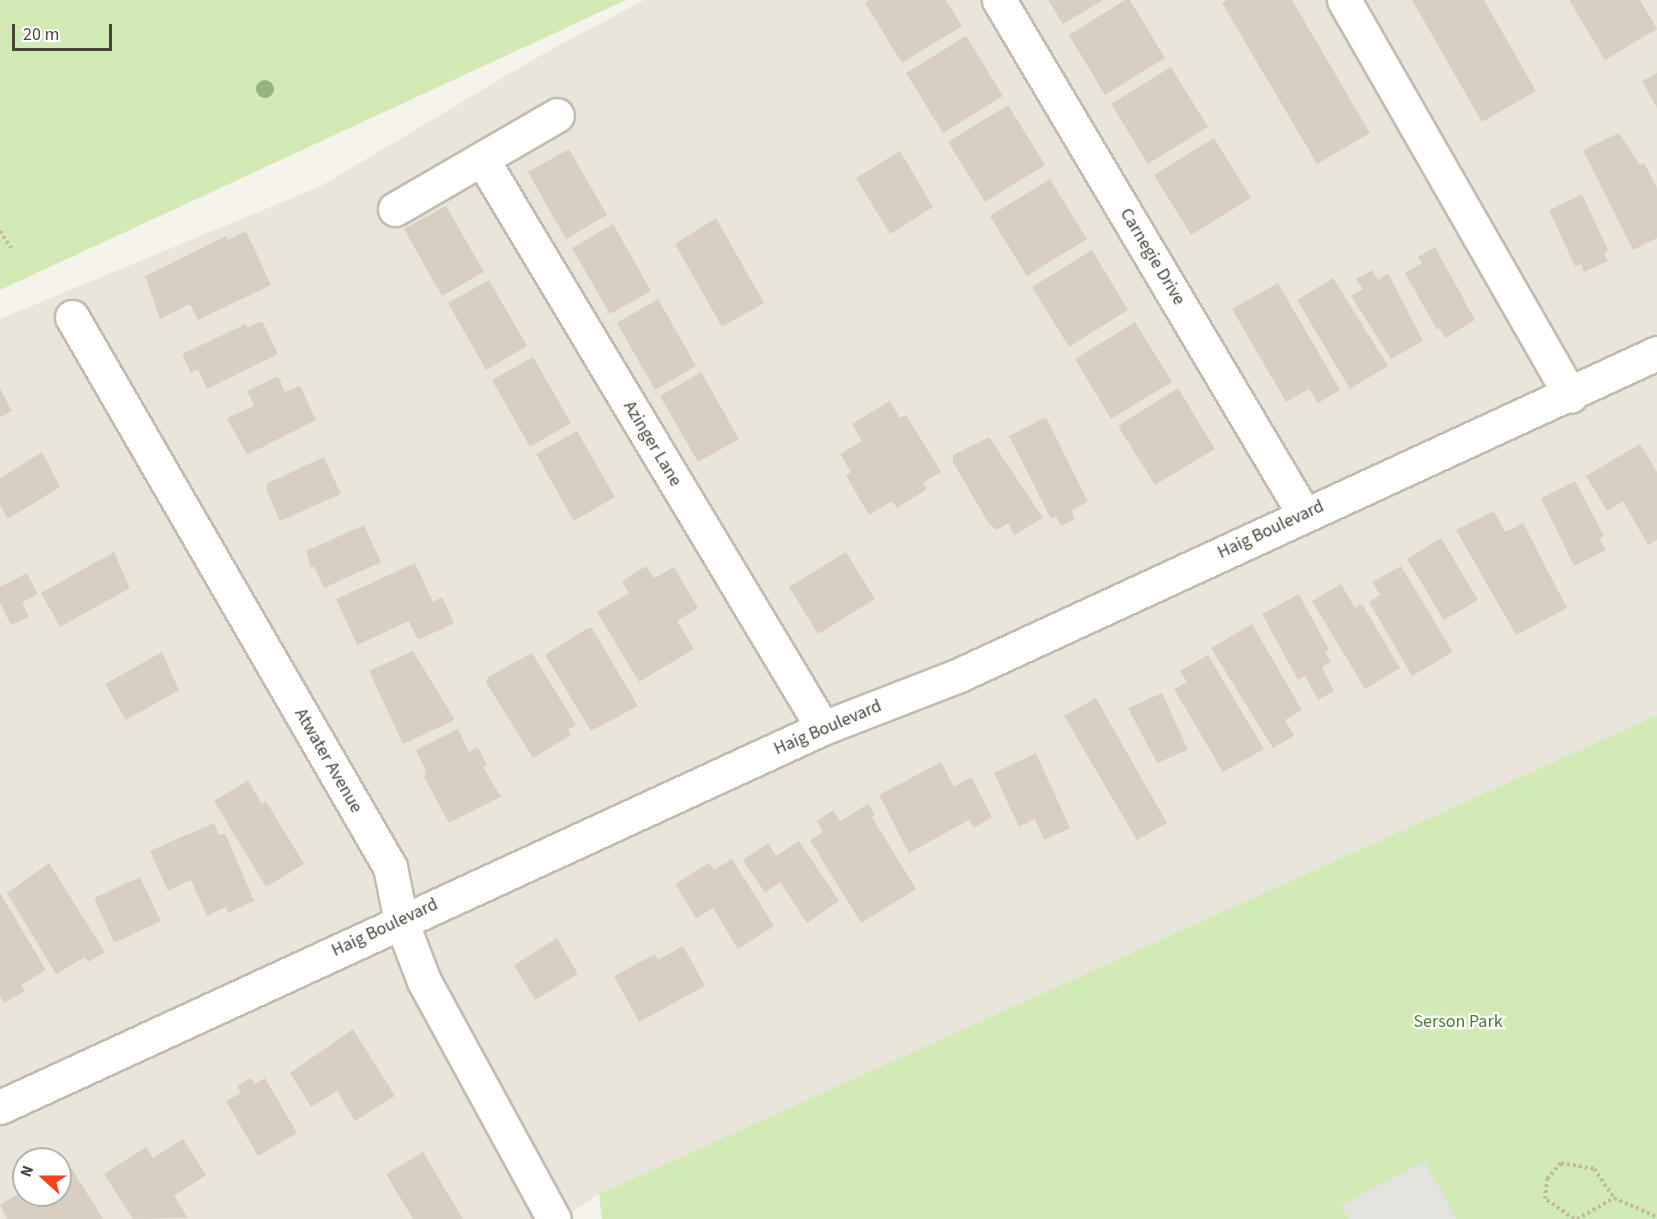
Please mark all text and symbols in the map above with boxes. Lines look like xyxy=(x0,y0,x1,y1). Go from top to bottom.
scale bar xyxy=(15,12,116,50)
text: 20 m xyxy=(23,22,59,47)
street label: Carnegie Drive xyxy=(1115,205,1189,309)
street label: Azinger Lane xyxy=(618,397,686,491)
street label: Haig Boulevard xyxy=(1214,496,1328,564)
street label: Haig Boulevard xyxy=(771,696,885,760)
street label: Atwater Avenue xyxy=(289,705,367,817)
street label: Haig Boulevard xyxy=(328,894,442,962)
park label: Serson Park xyxy=(1413,1011,1503,1033)
north arrow xyxy=(12,1147,72,1207)
text: N xyxy=(15,1162,39,1180)

